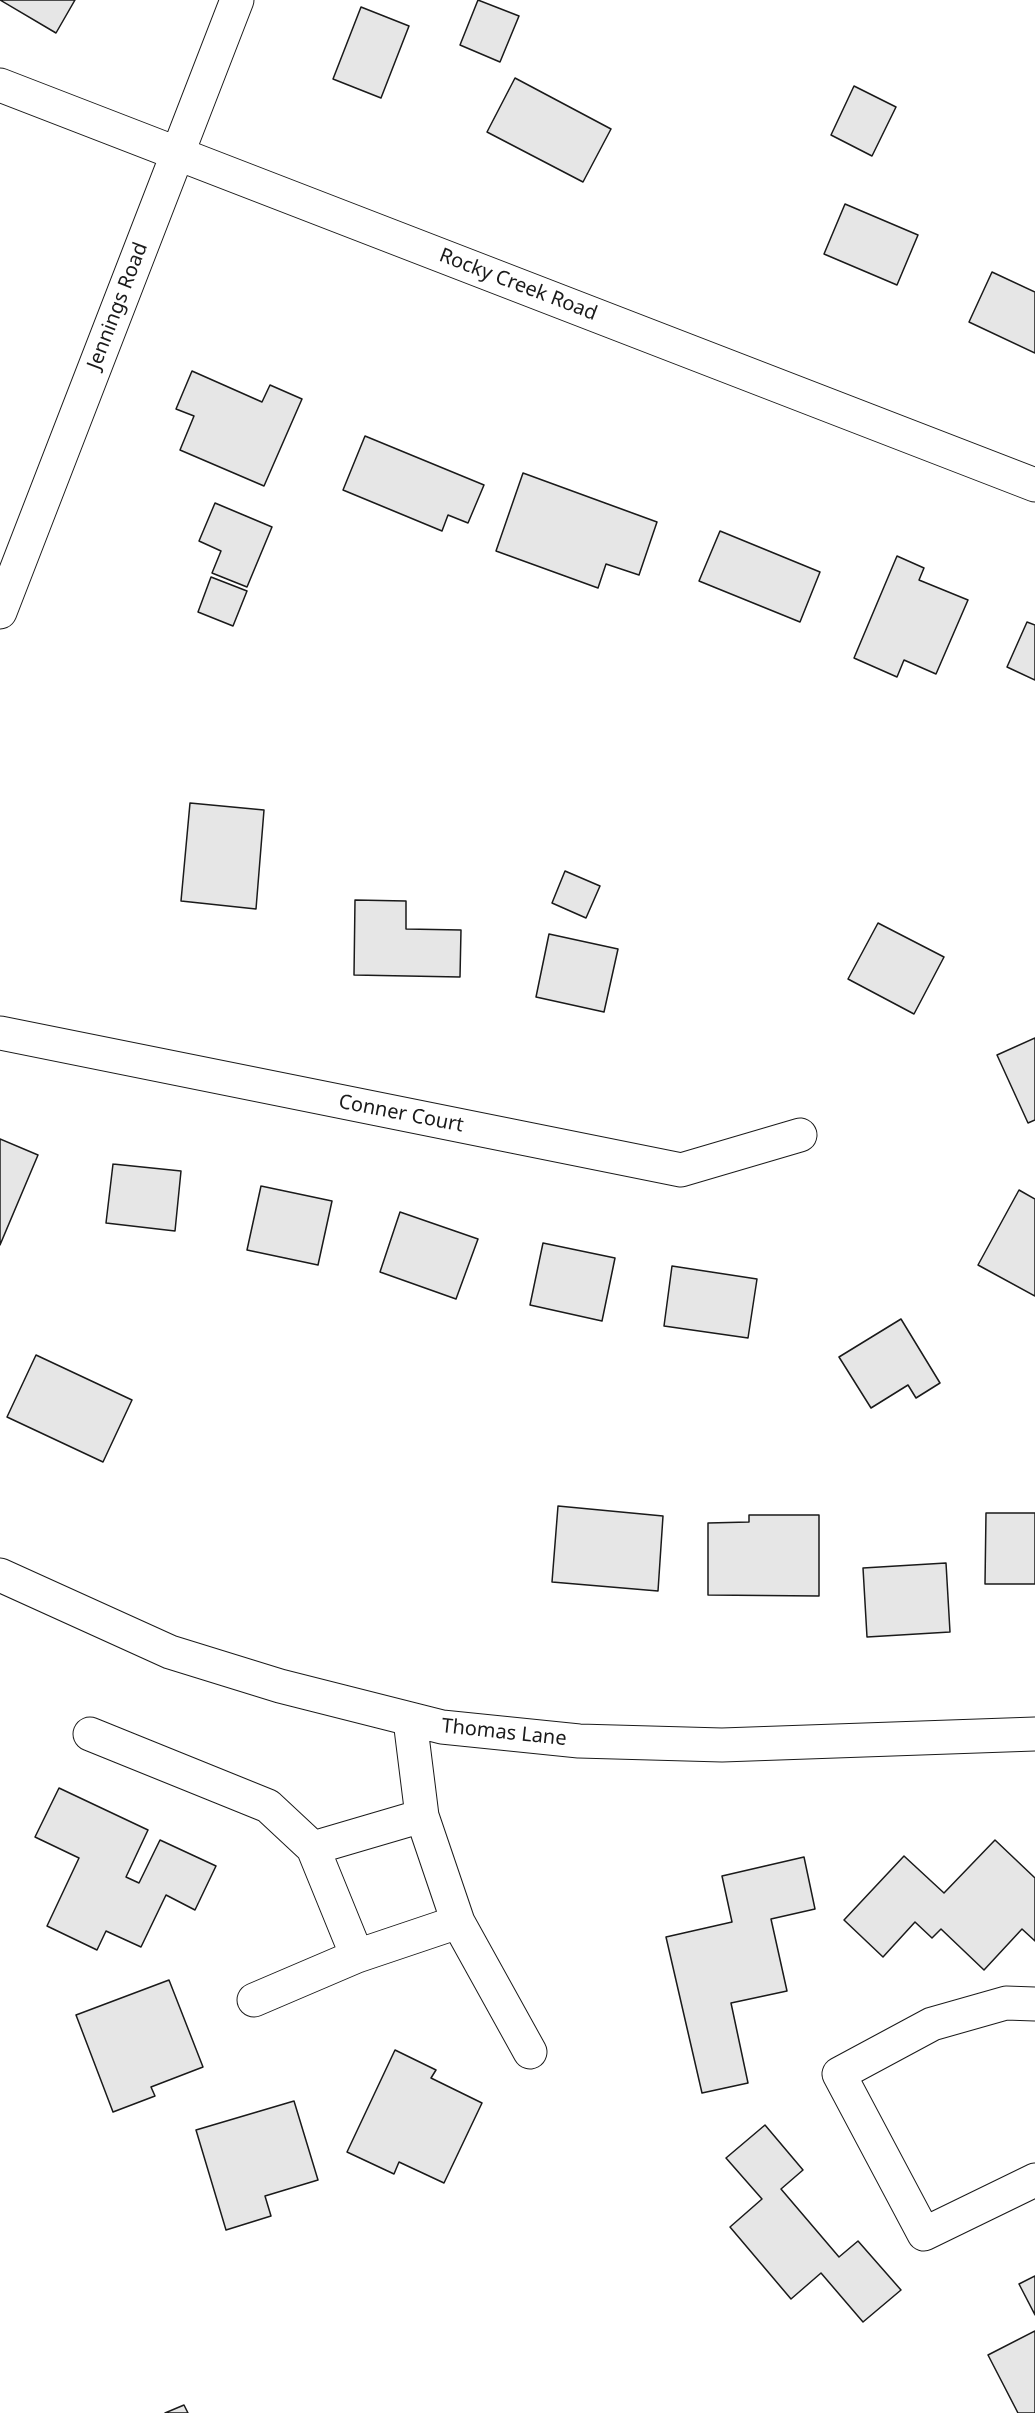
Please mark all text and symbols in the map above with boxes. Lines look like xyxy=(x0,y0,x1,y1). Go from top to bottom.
street label: Jennings Road xyxy=(83,239,153,373)
street label: Rocky Creek Road xyxy=(436,244,600,326)
street label: Conner Court xyxy=(336,1090,466,1138)
street label: Thomas Lane xyxy=(440,1715,568,1751)

